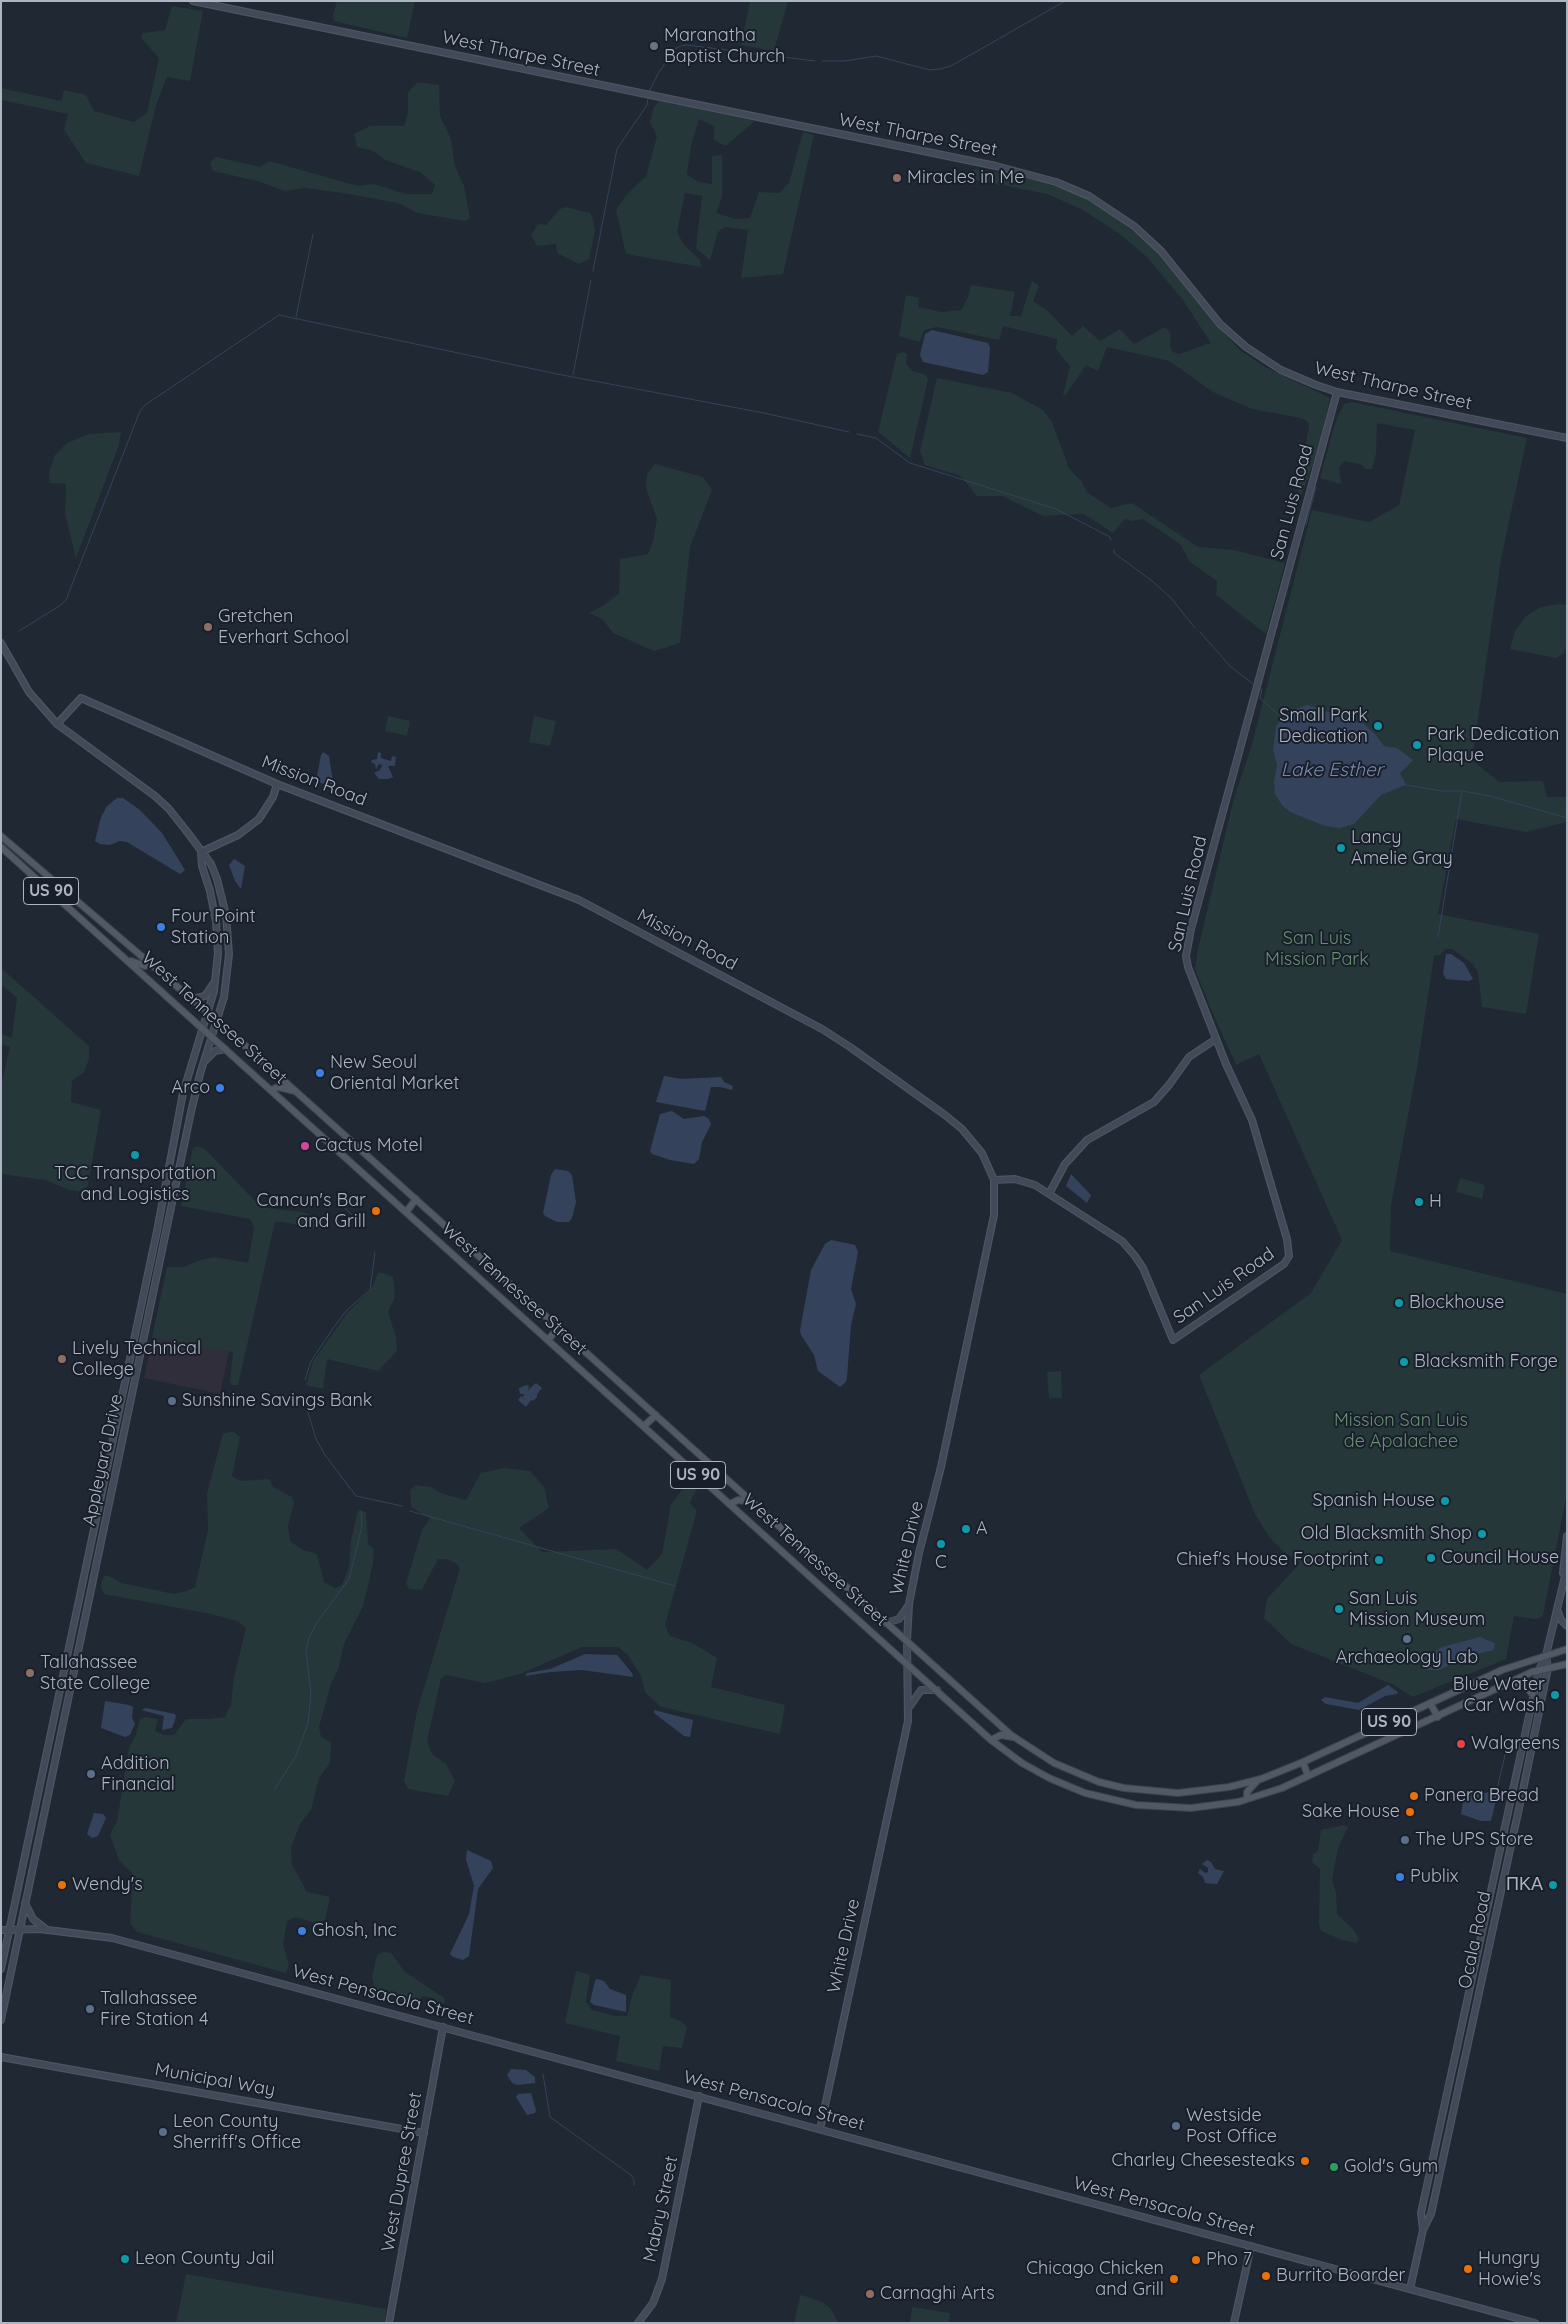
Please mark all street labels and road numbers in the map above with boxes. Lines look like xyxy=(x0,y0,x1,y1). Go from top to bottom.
street label: West Tharpe Street xyxy=(440,27,602,81)
street label: West Tharpe Street xyxy=(837,109,999,161)
street label: West Tharpe Street xyxy=(1312,357,1474,415)
street label: San Luis Road xyxy=(1266,442,1318,562)
street label: Mission Road xyxy=(259,751,369,811)
street label: San Luis Road xyxy=(1164,834,1212,954)
road number: US 90 xyxy=(23,878,78,904)
street label: Mission Road xyxy=(633,905,741,975)
street label: West Tennessee Street xyxy=(137,947,291,1089)
street label: West Tennessee Street xyxy=(437,1218,591,1360)
street label: San Luis Road xyxy=(1169,1243,1279,1329)
street label: Appleyard Drive xyxy=(78,1392,128,1528)
road number: US 90 xyxy=(670,1462,726,1488)
street label: West Tennessee Street xyxy=(738,1489,892,1631)
street label: White Drive xyxy=(886,1499,928,1597)
road number: US 90 xyxy=(1362,1708,1416,1735)
street label: Ocala Road xyxy=(1454,1889,1496,1991)
street label: White Drive xyxy=(823,1897,865,1995)
street label: West Pensacola Street xyxy=(290,1960,476,2030)
street label: Municipal Way xyxy=(153,2059,277,2101)
street label: West Pensacola Street xyxy=(681,2066,867,2136)
street label: West Dupree Street xyxy=(377,2090,427,2254)
street label: Mabry Street xyxy=(639,2154,683,2264)
street label: West Pensacola Street xyxy=(1071,2172,1257,2242)

